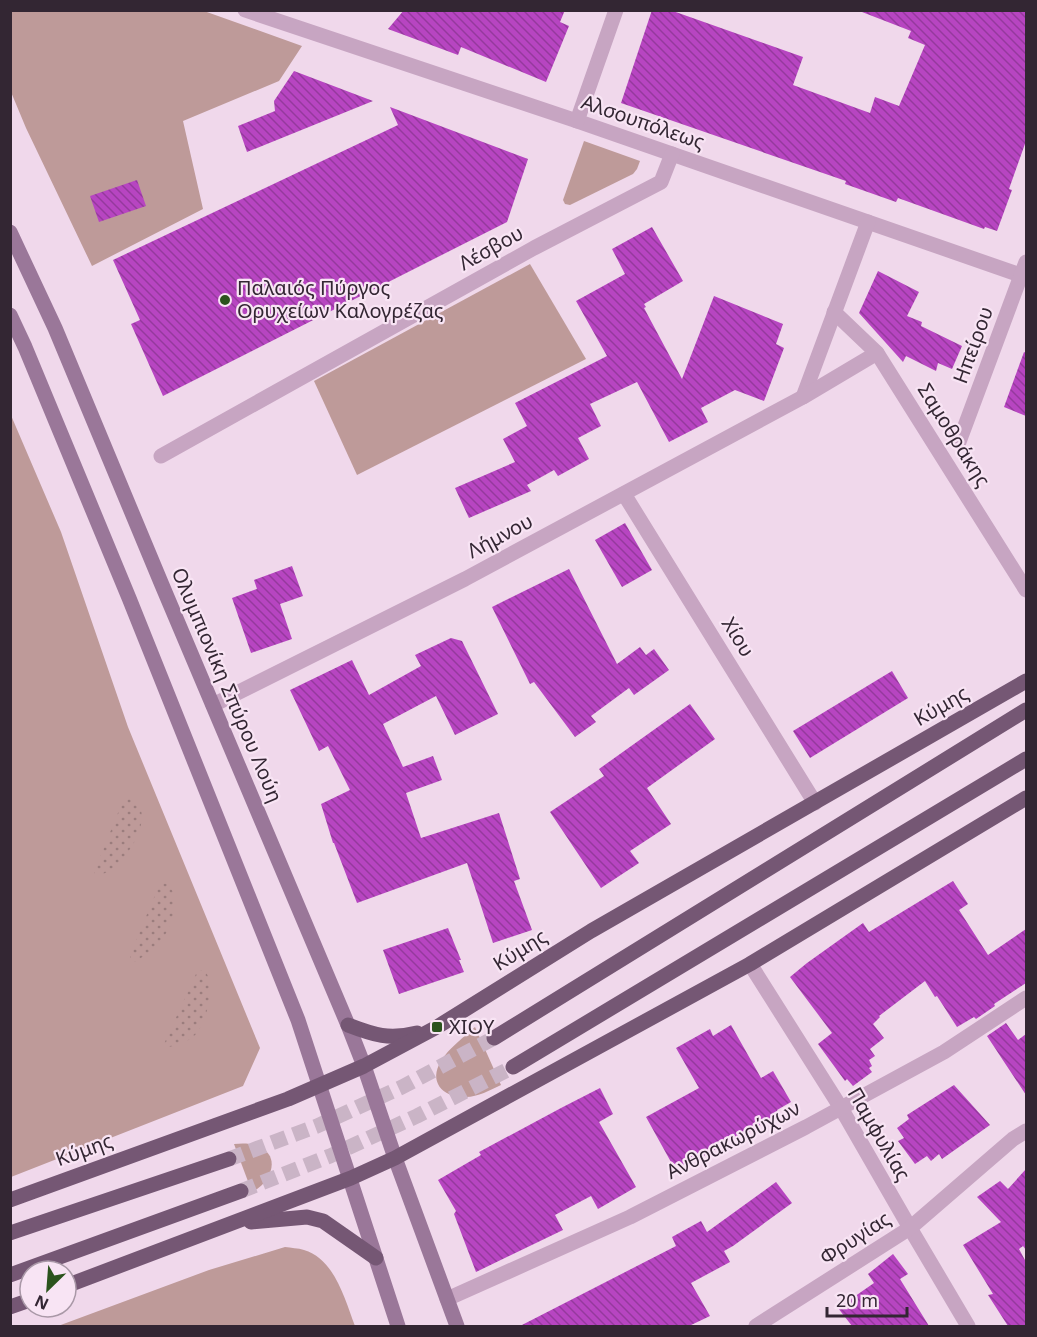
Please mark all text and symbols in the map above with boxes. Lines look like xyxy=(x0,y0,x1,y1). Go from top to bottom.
street label: Αλσουπόλεως xyxy=(578,88,709,155)
street label: Λέσβου xyxy=(454,219,528,276)
place label: Παλαιός Πύργος Ορυχείων Καλογρέζας xyxy=(237,274,444,324)
marker: Παλαιός Πύργος Ορυχείων Καλογρέζας xyxy=(218,293,232,307)
street label: Ηπείρου xyxy=(946,303,999,387)
street label: Σαμοθράκης xyxy=(912,378,997,492)
street label: Λήμνου xyxy=(462,507,537,564)
street label: Ολυμπιονίκη Σπύρου Λούη xyxy=(166,563,289,806)
street label: Χίου xyxy=(716,612,761,662)
street label: Κύμης xyxy=(909,679,973,732)
street label: Κύμης xyxy=(488,922,552,977)
place label: ΧΙΟΥ xyxy=(449,1013,495,1040)
marker: ΧΙΟΥ xyxy=(430,1020,444,1034)
street label: Παμφυλίας xyxy=(842,1082,917,1186)
street label: Ανθρακωρύχων xyxy=(661,1094,804,1185)
street label: Κύμης xyxy=(52,1127,116,1172)
street label: Φρυγίας xyxy=(814,1205,895,1270)
north arrow xyxy=(18,1259,78,1319)
scale bar xyxy=(827,1280,906,1318)
text: 20 m xyxy=(836,1288,878,1312)
text: N xyxy=(31,1290,52,1315)

